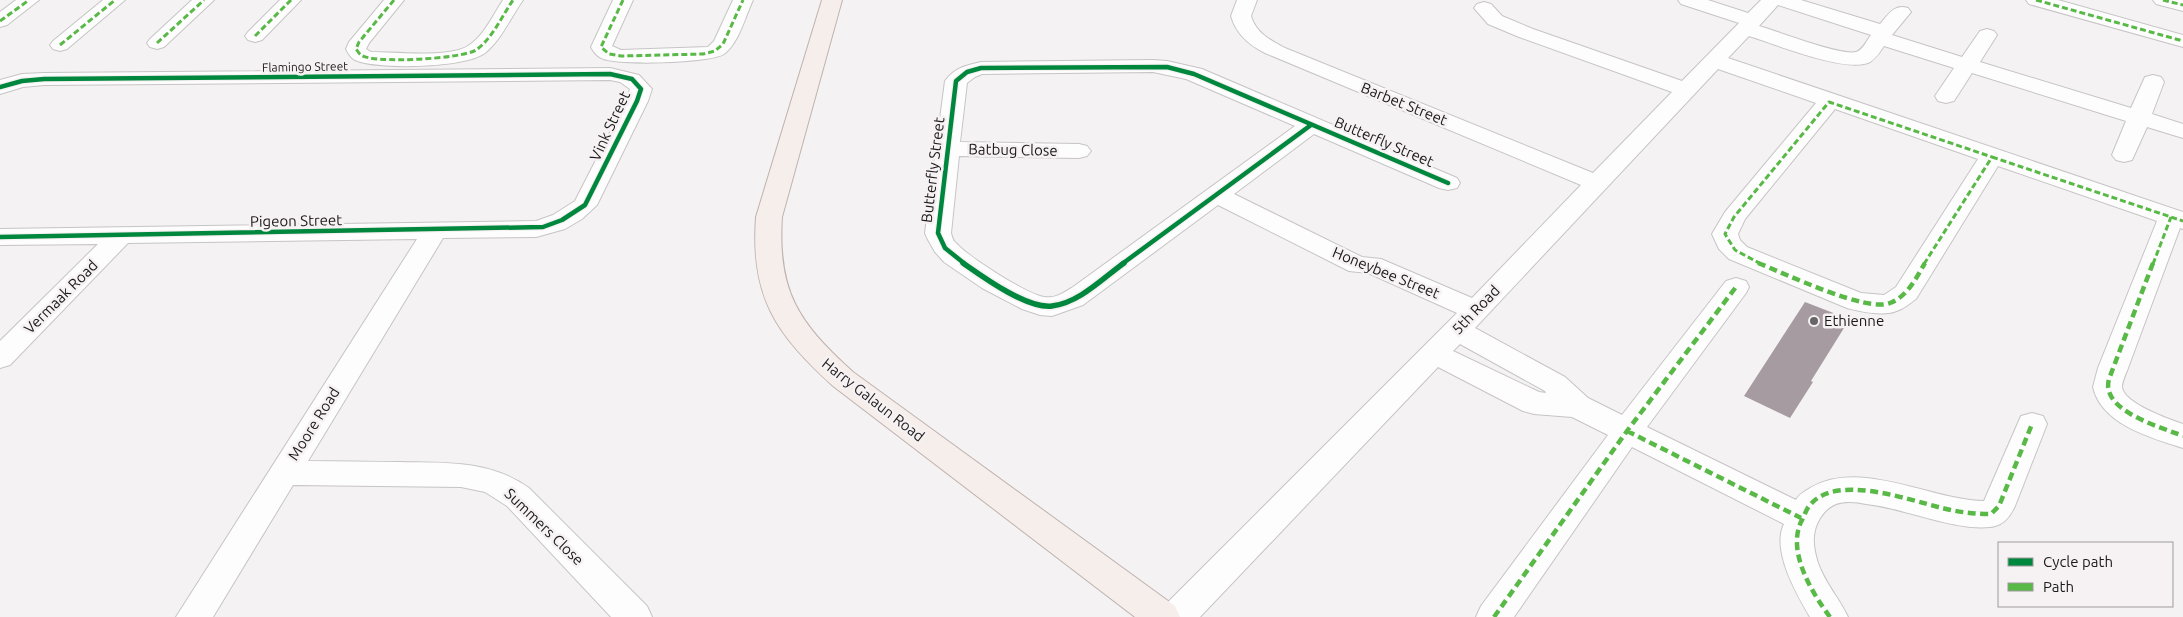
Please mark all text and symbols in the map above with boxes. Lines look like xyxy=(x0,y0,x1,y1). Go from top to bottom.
street label: Flamingo Street xyxy=(262,59,348,74)
street label: Barbet Street xyxy=(1359,79,1450,129)
street label: Vink Street xyxy=(586,88,633,163)
street label: Butterfly Street xyxy=(1332,113,1436,170)
street label: Butterfly Street xyxy=(918,116,947,224)
street label: Batbug Close xyxy=(968,140,1058,159)
street label: Pigeon Street xyxy=(250,211,342,230)
street label: Honeybee Street xyxy=(1330,243,1442,302)
street label: Vermaak Road xyxy=(20,256,101,337)
street label: 5th Road xyxy=(1448,282,1503,337)
place label: Ethienne xyxy=(1824,312,1884,329)
marker: Ethienne xyxy=(1808,315,1820,327)
street label: Harry Galaun Road xyxy=(819,354,928,445)
street label: Moore Road xyxy=(284,384,343,463)
street label: Summers Close xyxy=(501,485,587,569)
legend xyxy=(1998,542,2173,607)
text: Cycle path xyxy=(2043,553,2113,570)
text: Path xyxy=(2043,578,2074,595)

